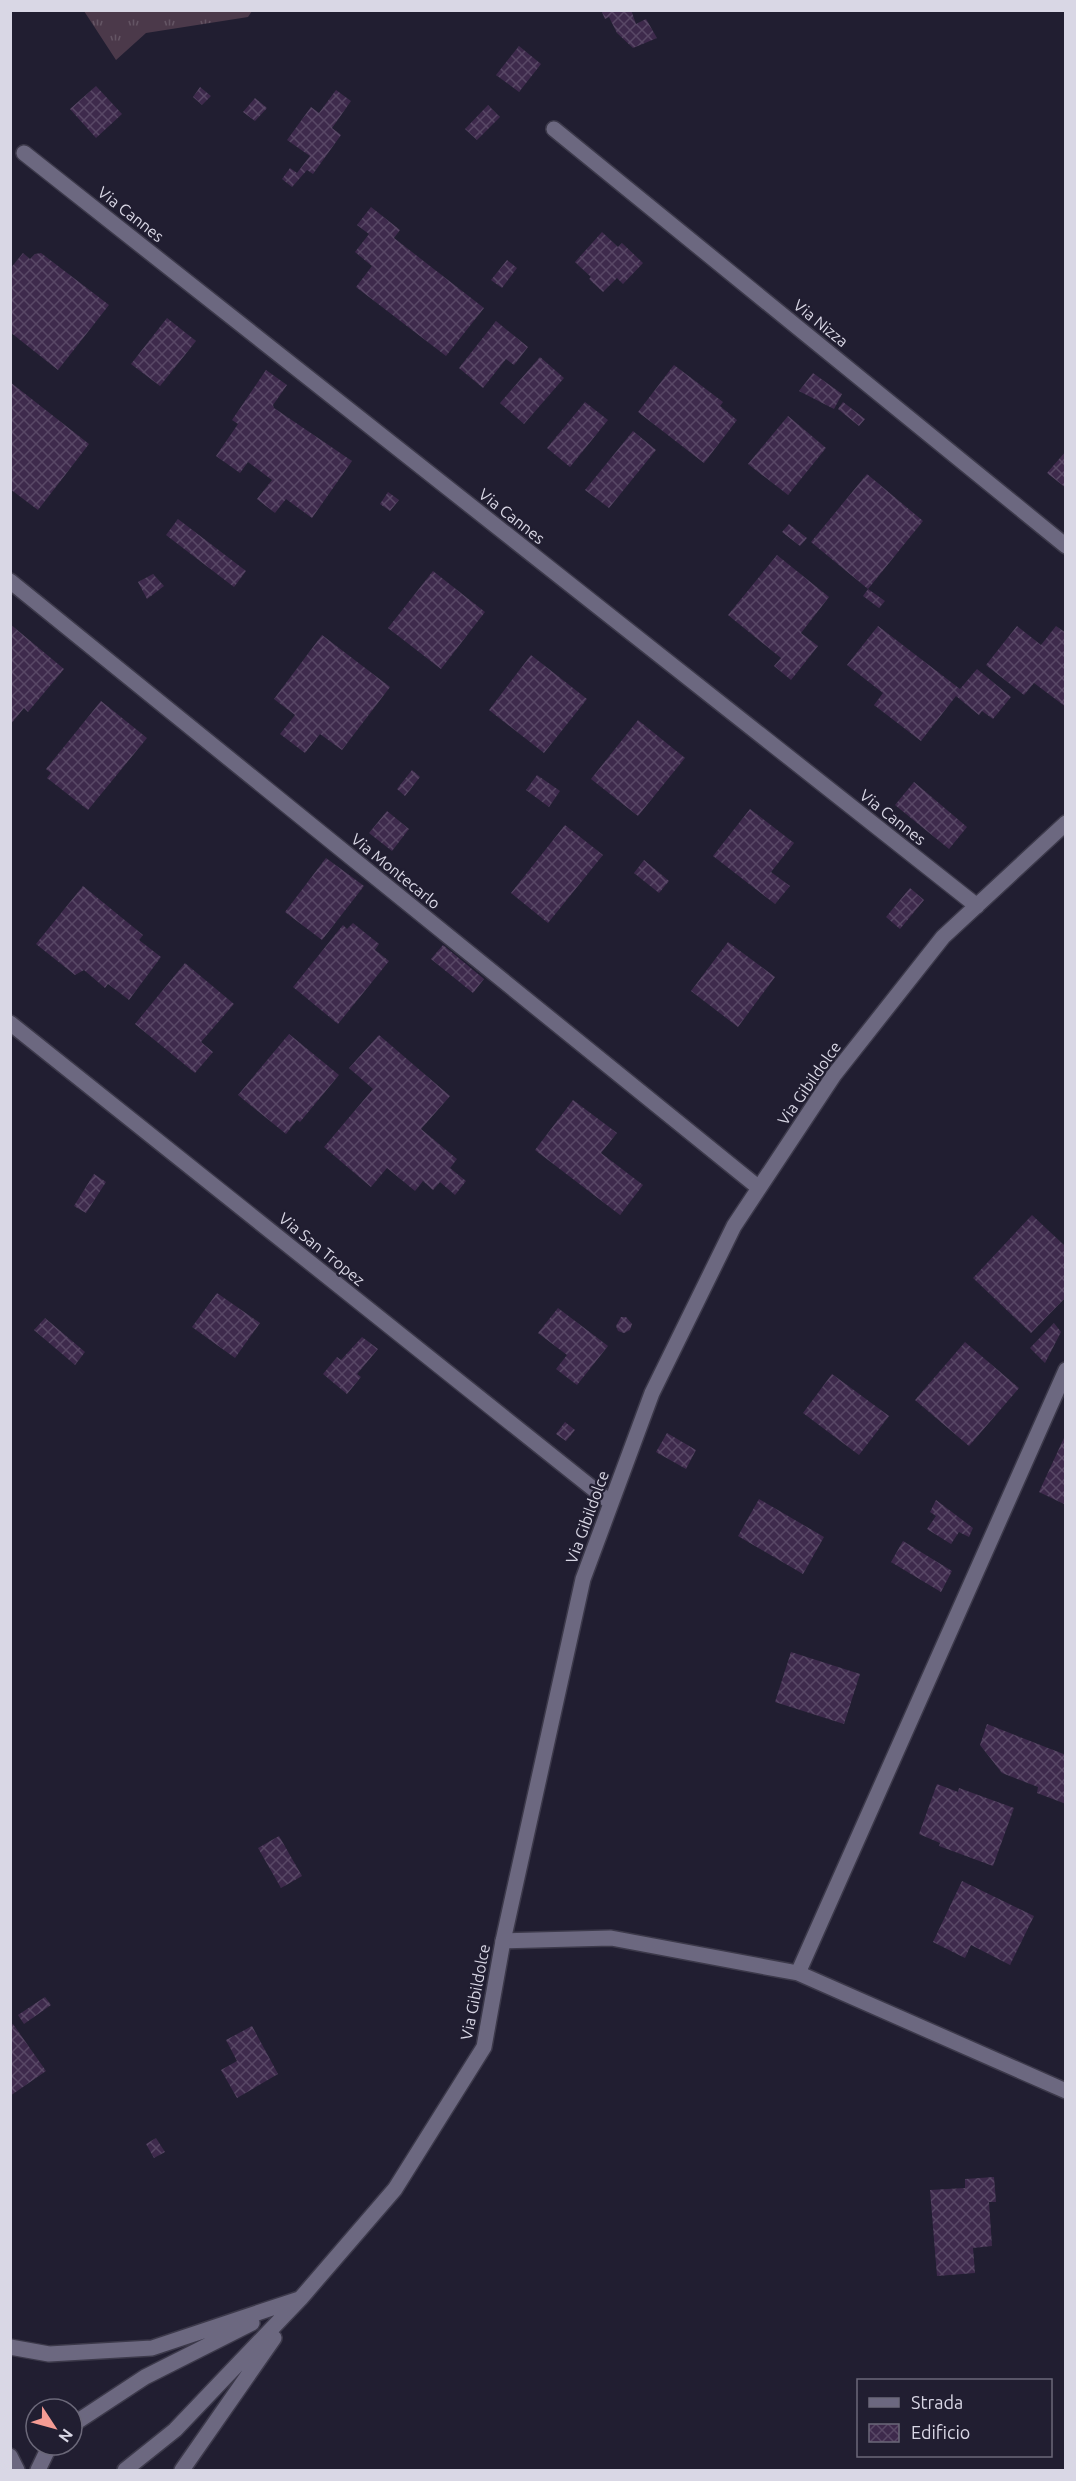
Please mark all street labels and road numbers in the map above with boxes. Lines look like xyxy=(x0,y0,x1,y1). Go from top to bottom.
street label: Via Cannes xyxy=(95,183,168,245)
street label: Via Nizza xyxy=(790,296,852,350)
street label: Via Cannes xyxy=(476,485,549,547)
street label: Via Cannes xyxy=(857,786,930,848)
street label: Via Montecarlo xyxy=(348,830,444,912)
street label: Via Gibildolce xyxy=(774,1038,844,1128)
street label: Via San Tropez xyxy=(275,1209,369,1289)
street label: Via Gibildolce xyxy=(562,1468,612,1566)
street label: Via Gibildolce xyxy=(457,1942,493,2042)

